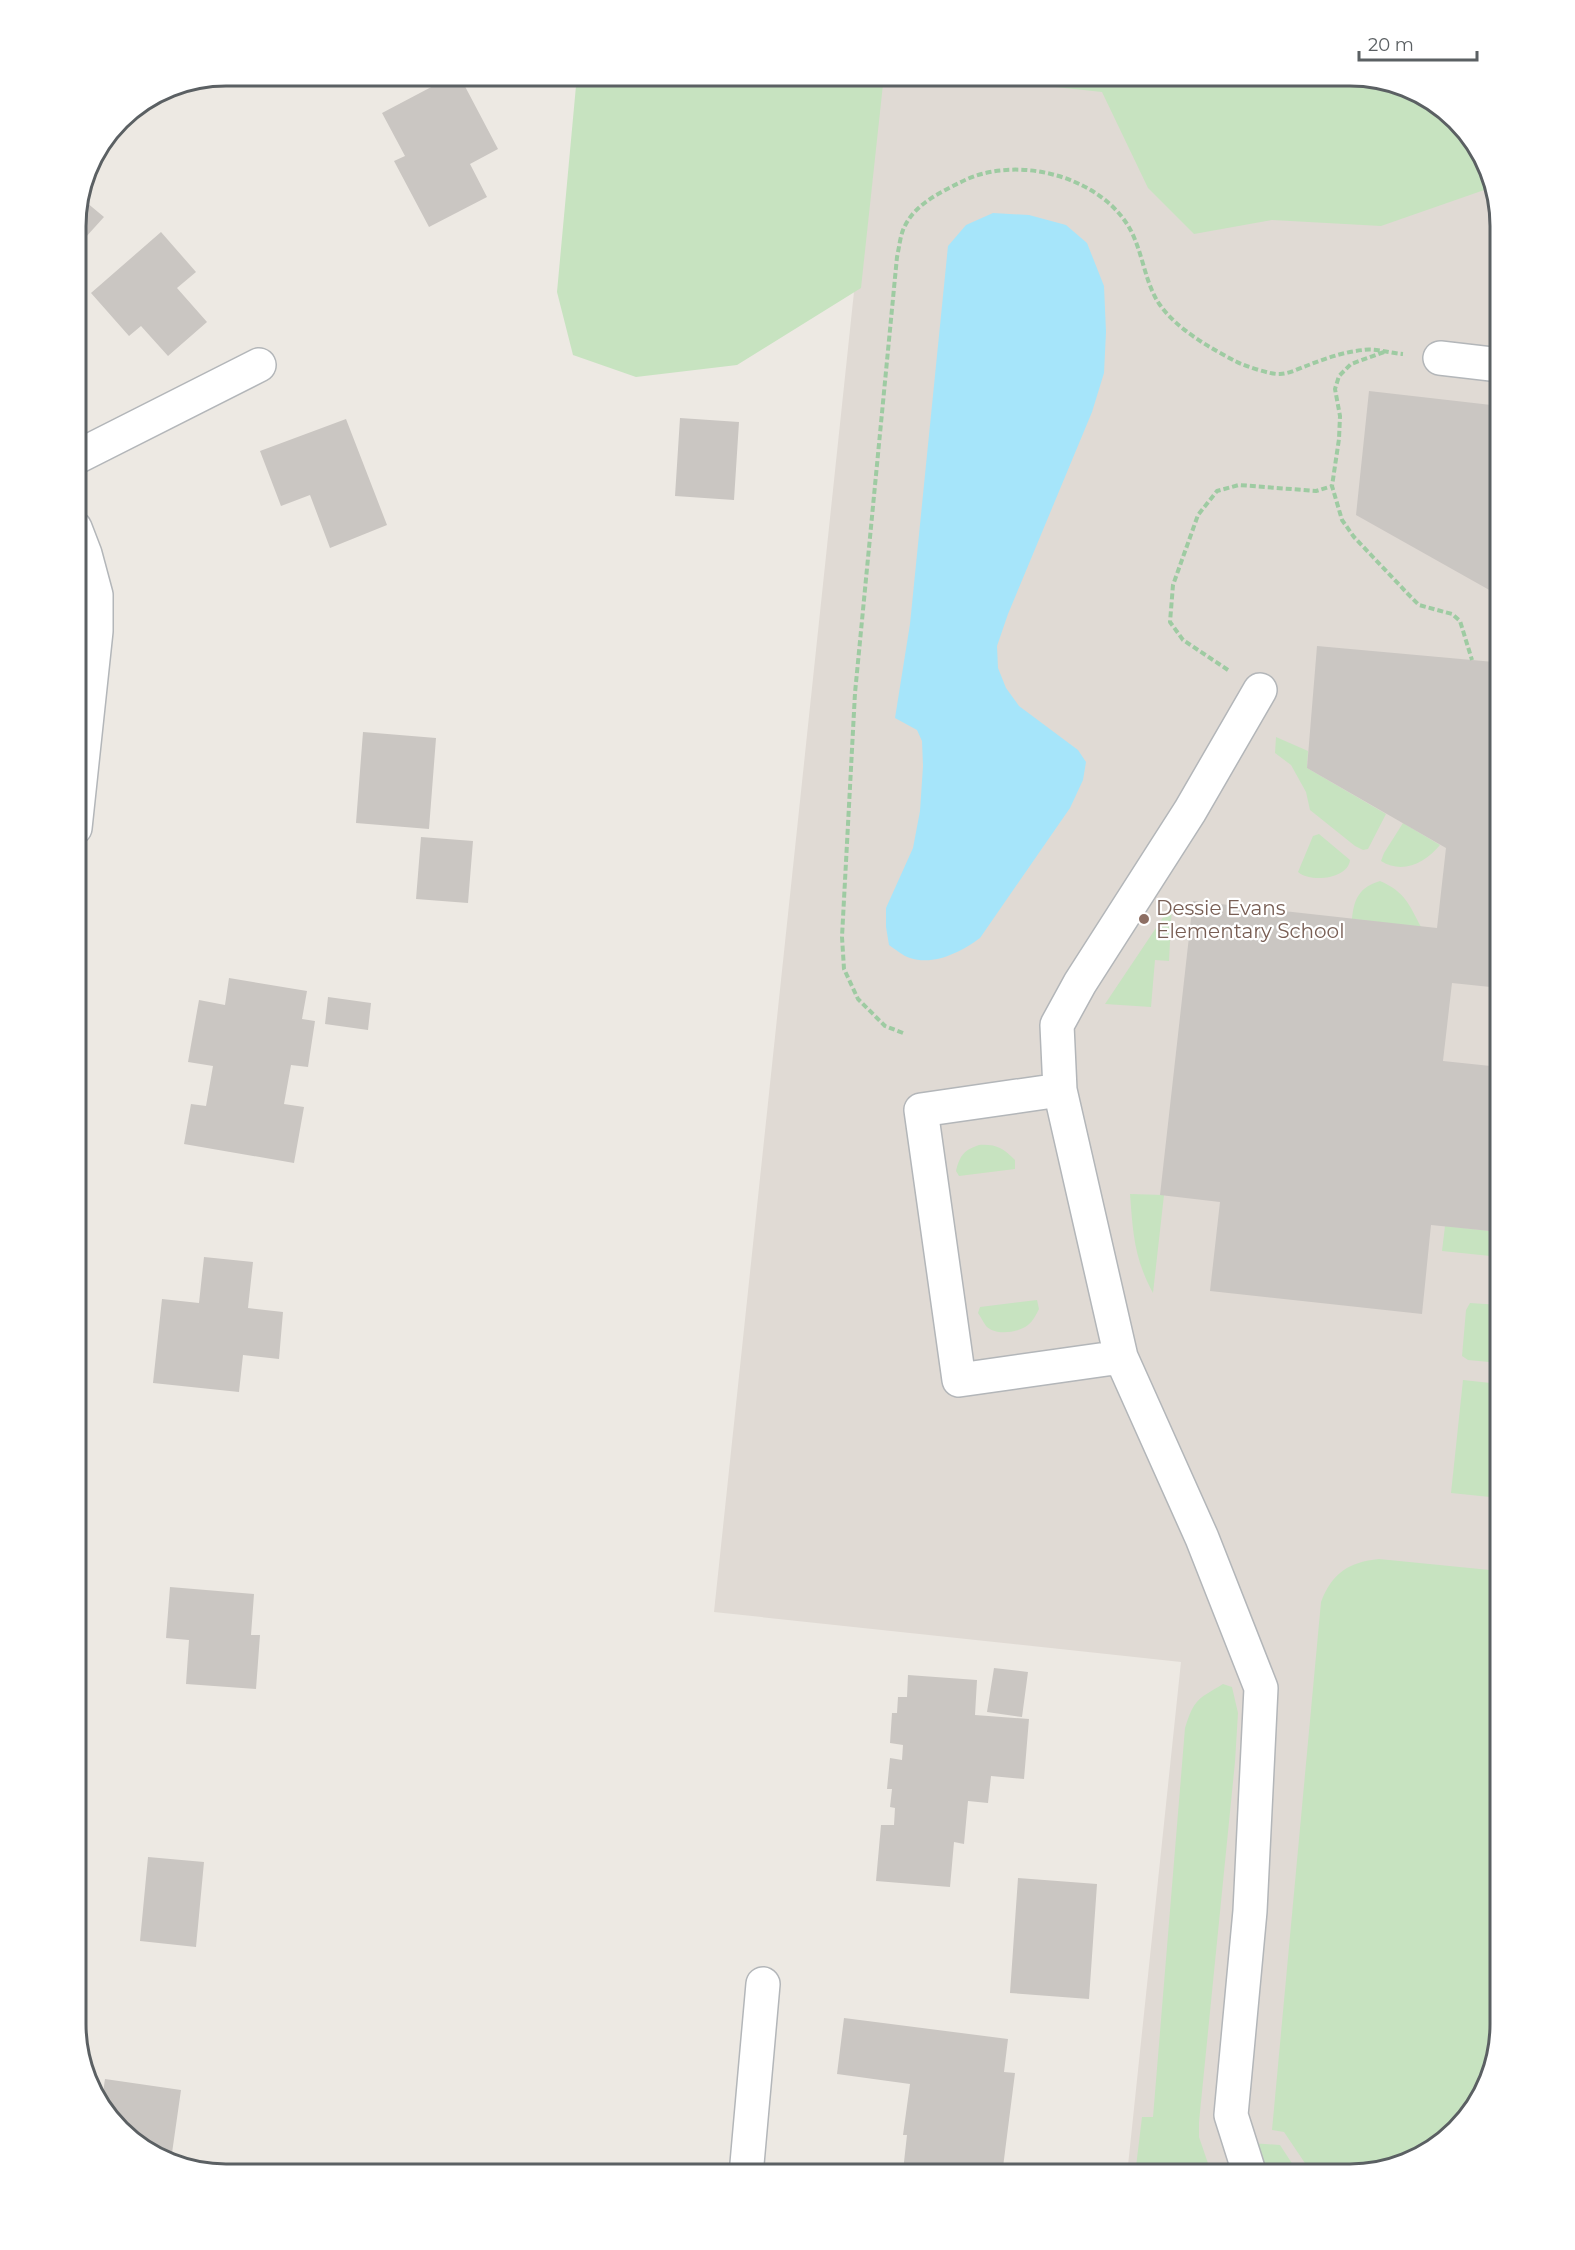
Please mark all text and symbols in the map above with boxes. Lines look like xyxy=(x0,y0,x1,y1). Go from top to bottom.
scale bar xyxy=(1359,24,1478,62)
text: 20 m xyxy=(1368,34,1414,56)
place label: Dessie Evans Elementary School xyxy=(1156,896,1345,943)
marker: Dessie Evans Elementary School xyxy=(1137,912,1151,926)

